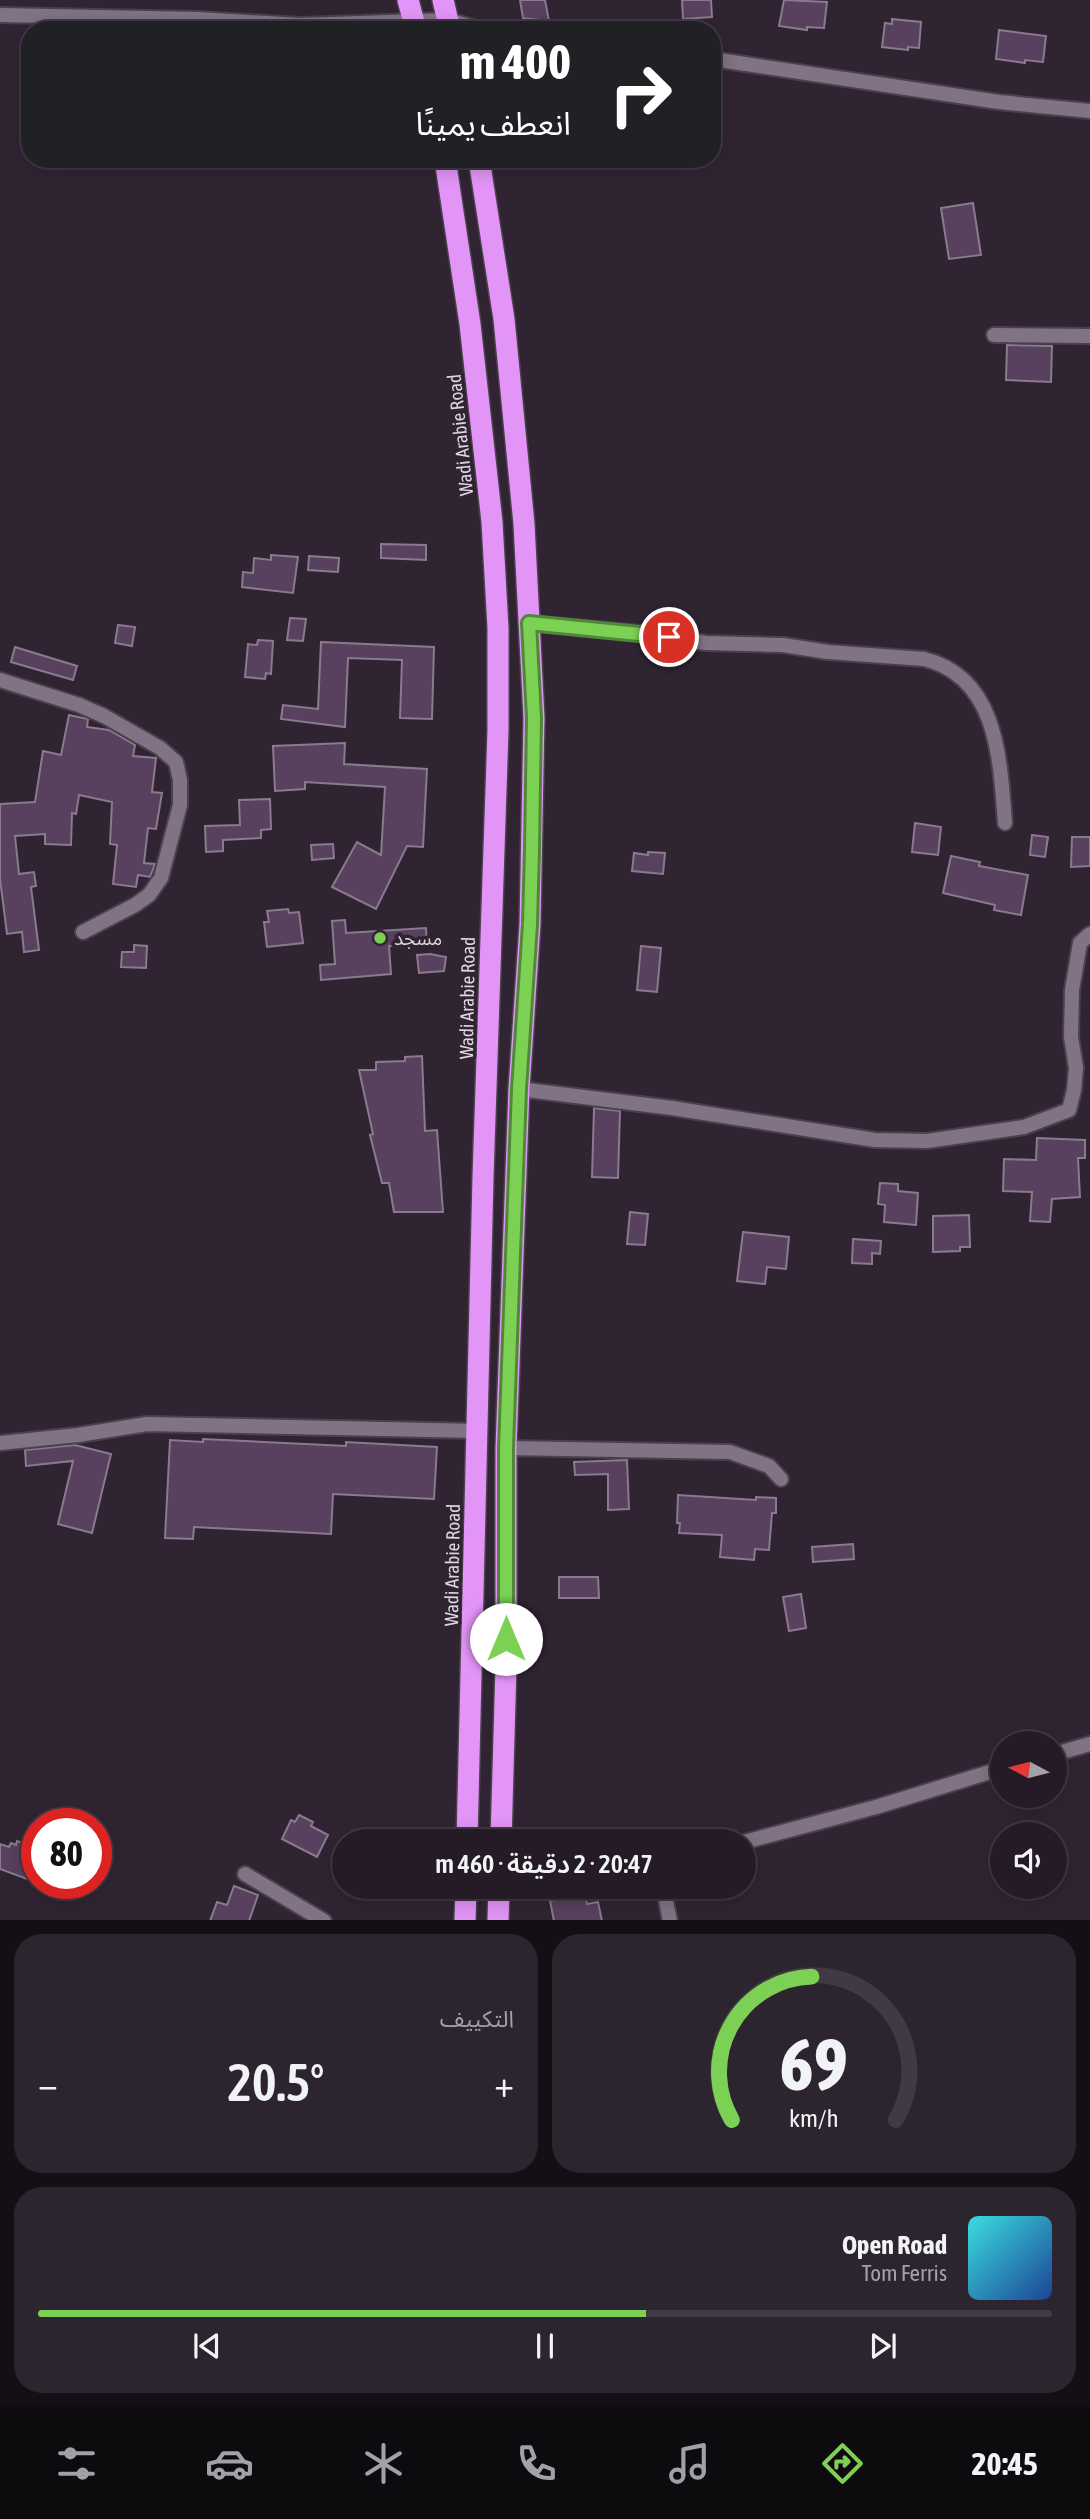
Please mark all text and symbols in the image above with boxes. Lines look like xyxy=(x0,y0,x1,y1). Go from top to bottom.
text: 400 m xyxy=(460,33,571,89)
icon: right xyxy=(595,49,686,140)
text: انعطف يمينًا xyxy=(416,105,571,142)
street label: Wadi Arabie Road xyxy=(443,373,477,497)
pin xyxy=(639,607,699,667)
icon: arrive xyxy=(650,618,688,656)
place label: مسجد xyxy=(394,927,442,949)
marker: مسجد xyxy=(372,930,388,946)
street label: Wadi Arabie Road xyxy=(455,937,479,1059)
street label: Wadi Arabie Road xyxy=(440,1504,464,1626)
position arrow xyxy=(469,1602,543,1676)
north arrow xyxy=(990,1731,1068,1808)
map controls xyxy=(990,1731,1067,1899)
speed limit sign: 80 xyxy=(21,1808,112,1899)
button: sound xyxy=(990,1822,1067,1899)
text: 20:47 · 2 دقيقة · 460 m xyxy=(435,1849,653,1879)
text: التكييف xyxy=(440,2006,514,2032)
text: 69 xyxy=(780,2022,848,2105)
text: 20.5° xyxy=(228,2052,324,2112)
text: − xyxy=(38,2062,58,2105)
text: + xyxy=(494,2062,514,2105)
text: km/h xyxy=(789,2103,839,2131)
text: Open Road xyxy=(842,2230,947,2260)
text: Tom Ferris xyxy=(862,2260,947,2286)
icon: previous xyxy=(188,2327,226,2365)
icon: pause xyxy=(526,2327,564,2365)
icon: next xyxy=(864,2327,902,2365)
icon: filters xyxy=(52,2439,101,2488)
icon: car xyxy=(205,2439,254,2488)
icon: climate xyxy=(359,2439,408,2488)
icon: phone xyxy=(512,2439,561,2488)
icon: music xyxy=(665,2439,714,2488)
icon: directions xyxy=(818,2439,867,2488)
text: 20:45 xyxy=(971,2445,1038,2482)

